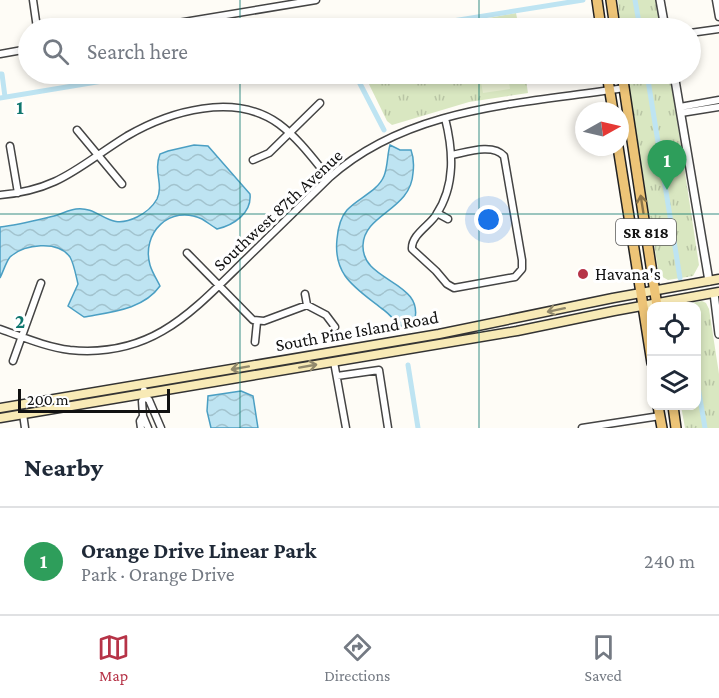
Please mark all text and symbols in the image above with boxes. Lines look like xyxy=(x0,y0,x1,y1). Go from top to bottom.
search box xyxy=(18,18,701,84)
icon: search xyxy=(39,35,72,68)
text: Search here xyxy=(87,39,188,64)
text: 1 xyxy=(16,96,24,118)
north arrow xyxy=(575,102,629,156)
pin: 1 xyxy=(648,140,686,190)
street label: Southwest 87th Avenue xyxy=(209,145,347,275)
one-way arrow xyxy=(636,194,647,214)
your location xyxy=(474,205,503,234)
road number: SR 818 xyxy=(616,219,676,245)
place label: Havana's xyxy=(595,264,661,284)
marker: Havana's xyxy=(576,267,590,281)
map controls xyxy=(647,302,701,410)
button: locate xyxy=(647,302,701,356)
one-way arrow xyxy=(547,305,566,316)
street label: South Pine Island Road xyxy=(274,307,441,355)
text: 2 xyxy=(15,310,25,332)
button: layers xyxy=(647,356,701,410)
one-way arrow xyxy=(298,360,318,371)
one-way arrow xyxy=(231,362,251,373)
scale bar xyxy=(18,386,170,414)
text: 200 m xyxy=(27,391,69,408)
text: Nearby xyxy=(24,453,103,482)
text: Orange Drive Linear Park xyxy=(81,538,317,563)
text: 1 xyxy=(40,550,47,572)
text: 240 m xyxy=(644,550,695,572)
text: Park · Orange Drive xyxy=(81,563,235,585)
tab: Map xyxy=(97,631,130,684)
tab: Directions xyxy=(324,631,390,684)
tab: Saved xyxy=(584,631,622,684)

